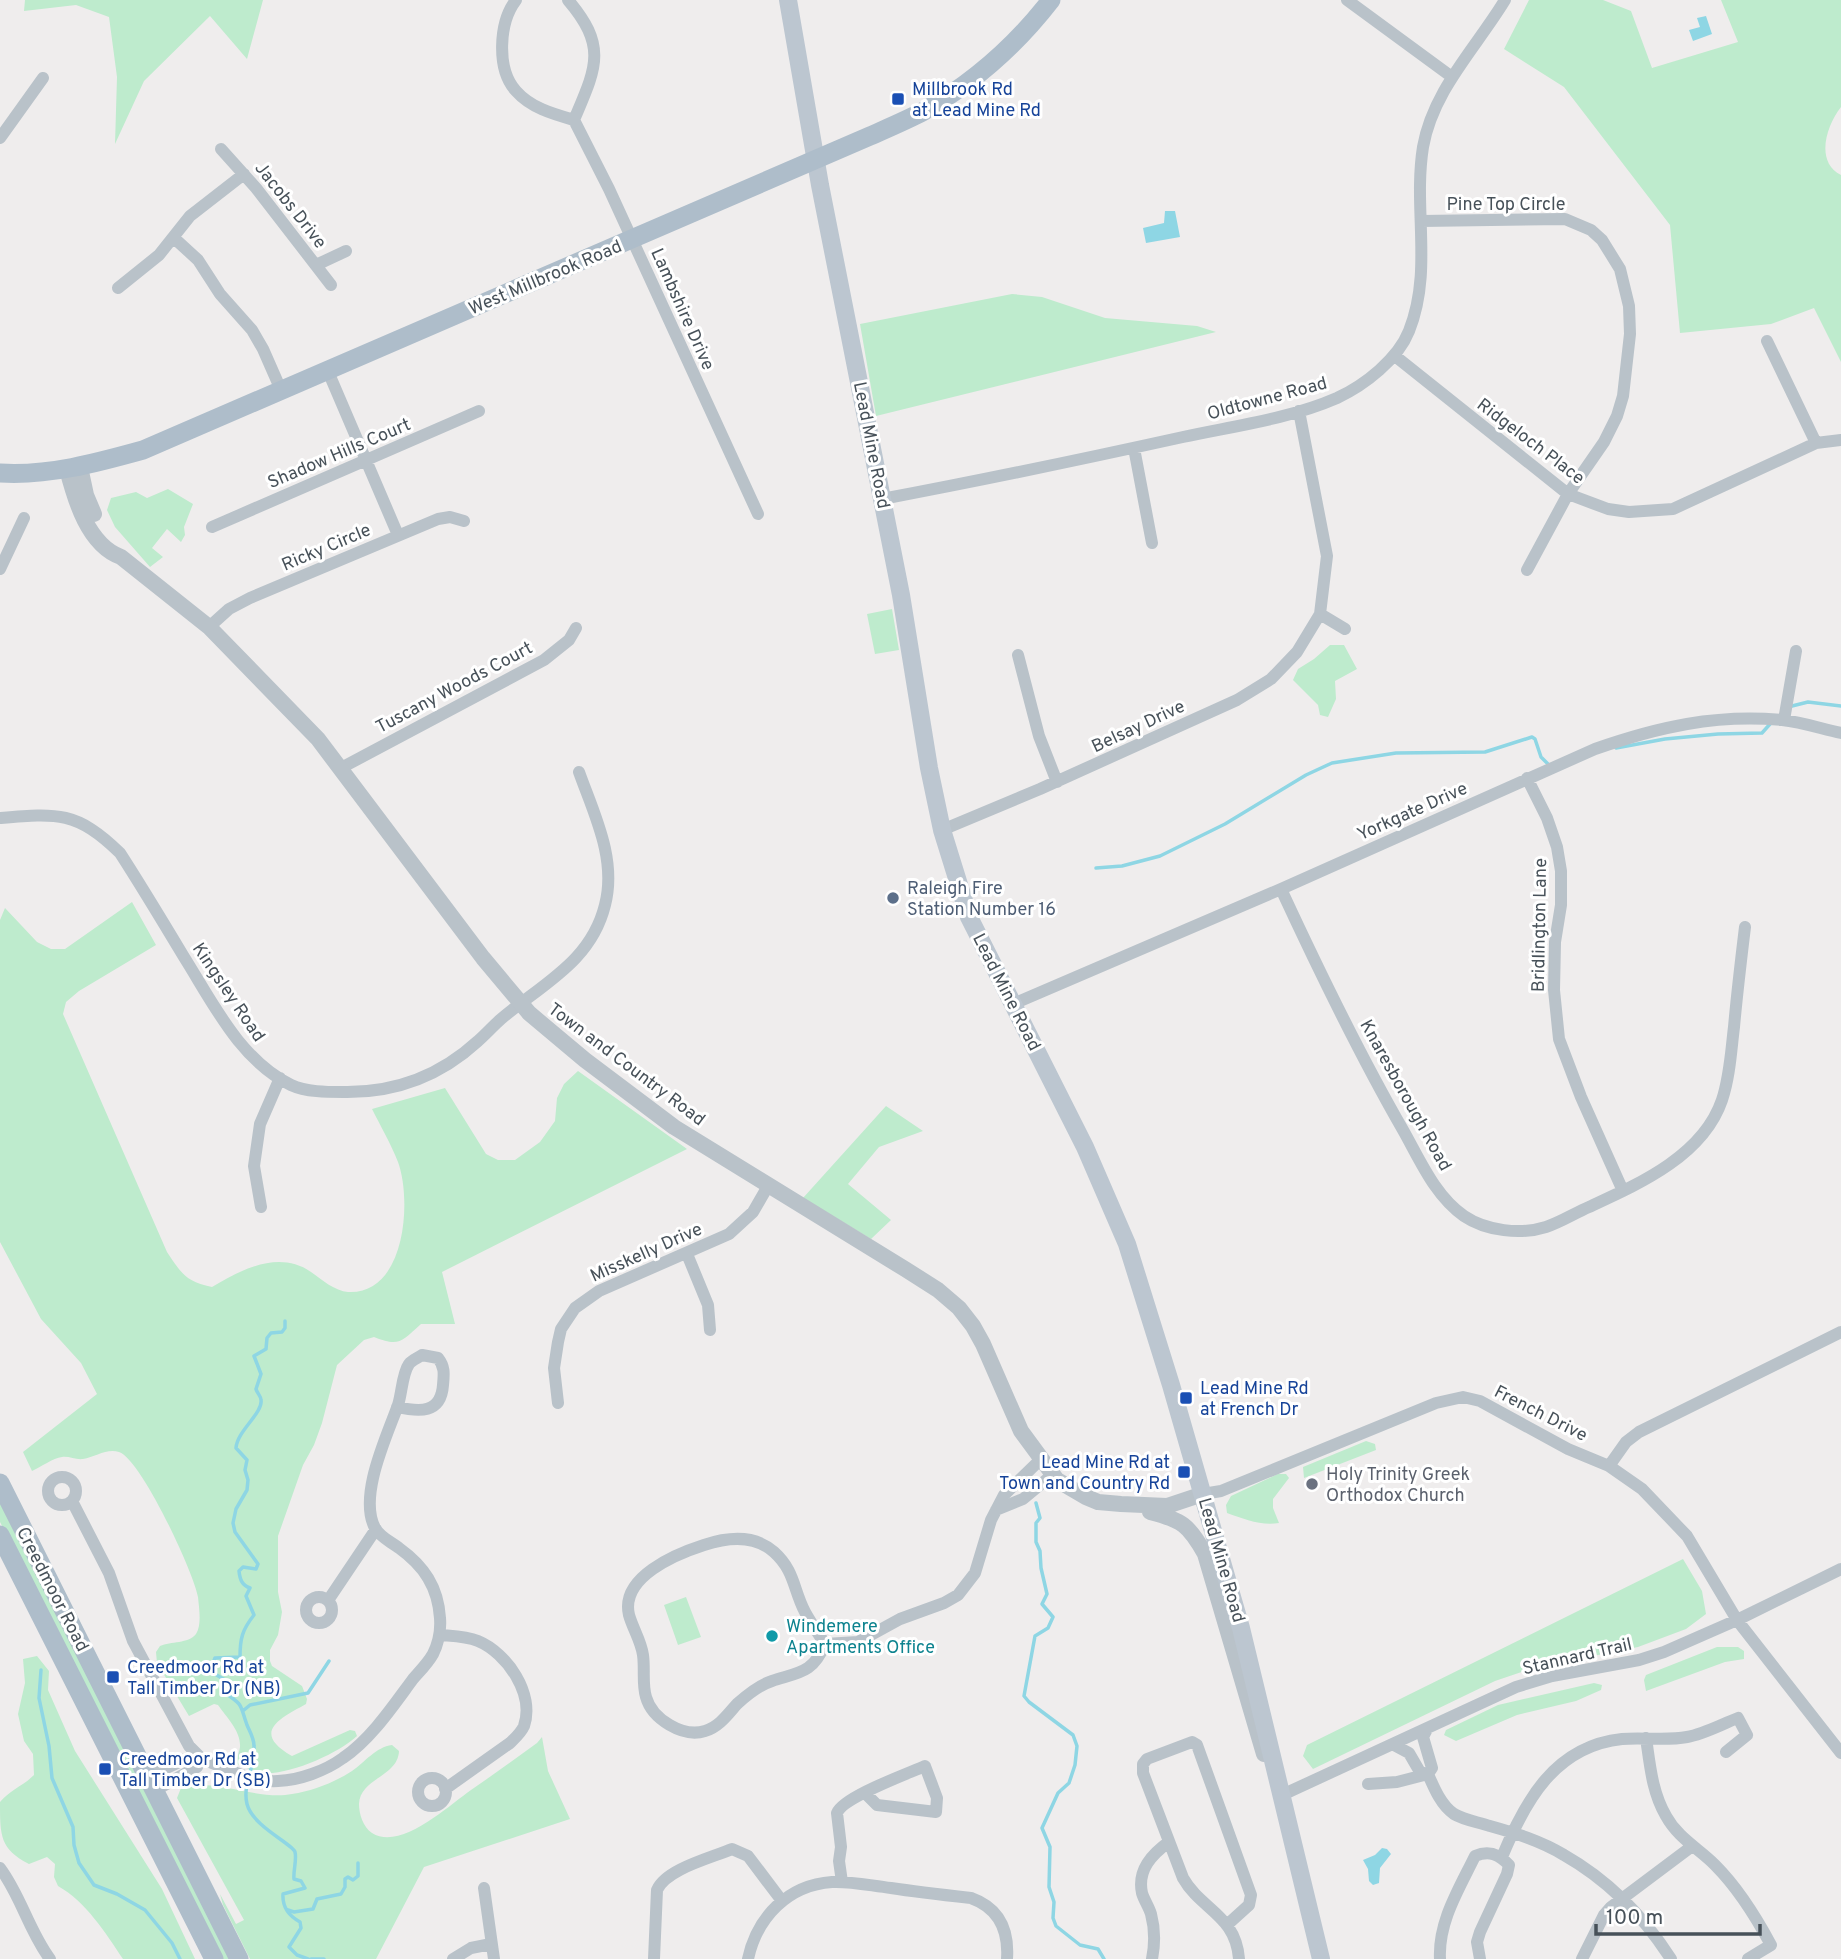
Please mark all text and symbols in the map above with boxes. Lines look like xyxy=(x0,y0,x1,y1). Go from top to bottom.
place label: Millbrook Rd at Lead Mine Rd xyxy=(912,79,1041,123)
marker: Millbrook Rd at Lead Mine Rd xyxy=(890,91,906,107)
street label: Jacobs Drive xyxy=(249,158,331,254)
street label: Pine Top Circle xyxy=(1447,194,1565,217)
street label: West Millbrook Road xyxy=(465,236,626,321)
street label: Lambshire Drive xyxy=(644,245,719,374)
street label: Oldtowne Road xyxy=(1205,372,1330,427)
street label: Lead Mine Road xyxy=(847,380,894,511)
street label: Ridgeloch Place xyxy=(1471,394,1589,490)
street label: Shadow Hills Court xyxy=(265,414,415,495)
street label: Ricky Circle xyxy=(278,519,375,577)
street label: Tuscany Woods Court xyxy=(372,637,537,739)
street label: Belsay Drive xyxy=(1088,696,1189,759)
street label: Yorkgate Drive xyxy=(1354,778,1471,847)
street label: Bridlington Lane xyxy=(1528,858,1553,992)
place label: Raleigh Fire Station Number 16 xyxy=(907,878,1056,922)
marker: Raleigh Fire Station Number 16 xyxy=(885,890,901,906)
street label: Lead Mine Road xyxy=(966,930,1045,1055)
street label: Kingsley Road xyxy=(186,939,269,1047)
street label: Town and Country Road xyxy=(543,999,709,1132)
street label: Knaresborough Road xyxy=(1354,1016,1456,1175)
street label: Misskelly Drive xyxy=(587,1218,706,1288)
place label: Lead Mine Rd at French Dr xyxy=(1200,1378,1309,1422)
street label: French Drive xyxy=(1490,1381,1591,1448)
marker: Lead Mine Rd at French Dr xyxy=(1178,1390,1194,1406)
place label: Lead Mine Rd at Town and Country Rd xyxy=(999,1452,1170,1496)
marker: Lead Mine Rd at Town and Country Rd xyxy=(1176,1464,1192,1480)
place label: Holy Trinity Greek Orthodox Church xyxy=(1326,1464,1470,1508)
marker: Holy Trinity Greek Orthodox Church xyxy=(1304,1476,1320,1492)
street label: Lead Mine Road xyxy=(1192,1495,1249,1625)
street label: Creedmoor Road xyxy=(10,1523,93,1656)
place label: Windemere Apartments Office xyxy=(786,1616,935,1660)
marker: Windemere Apartments Office xyxy=(764,1628,780,1644)
street label: Stannard Trail xyxy=(1520,1634,1634,1681)
place label: Creedmoor Rd at Tall Timber Dr (NB) xyxy=(127,1657,281,1701)
marker: Creedmoor Rd at Tall Timber Dr (NB) xyxy=(105,1669,121,1685)
place label: Creedmoor Rd at Tall Timber Dr (SB) xyxy=(119,1749,271,1793)
marker: Creedmoor Rd at Tall Timber Dr (SB) xyxy=(97,1761,113,1777)
scale bar xyxy=(1596,1892,1760,1936)
text: 100 m xyxy=(1606,1905,1663,1932)

